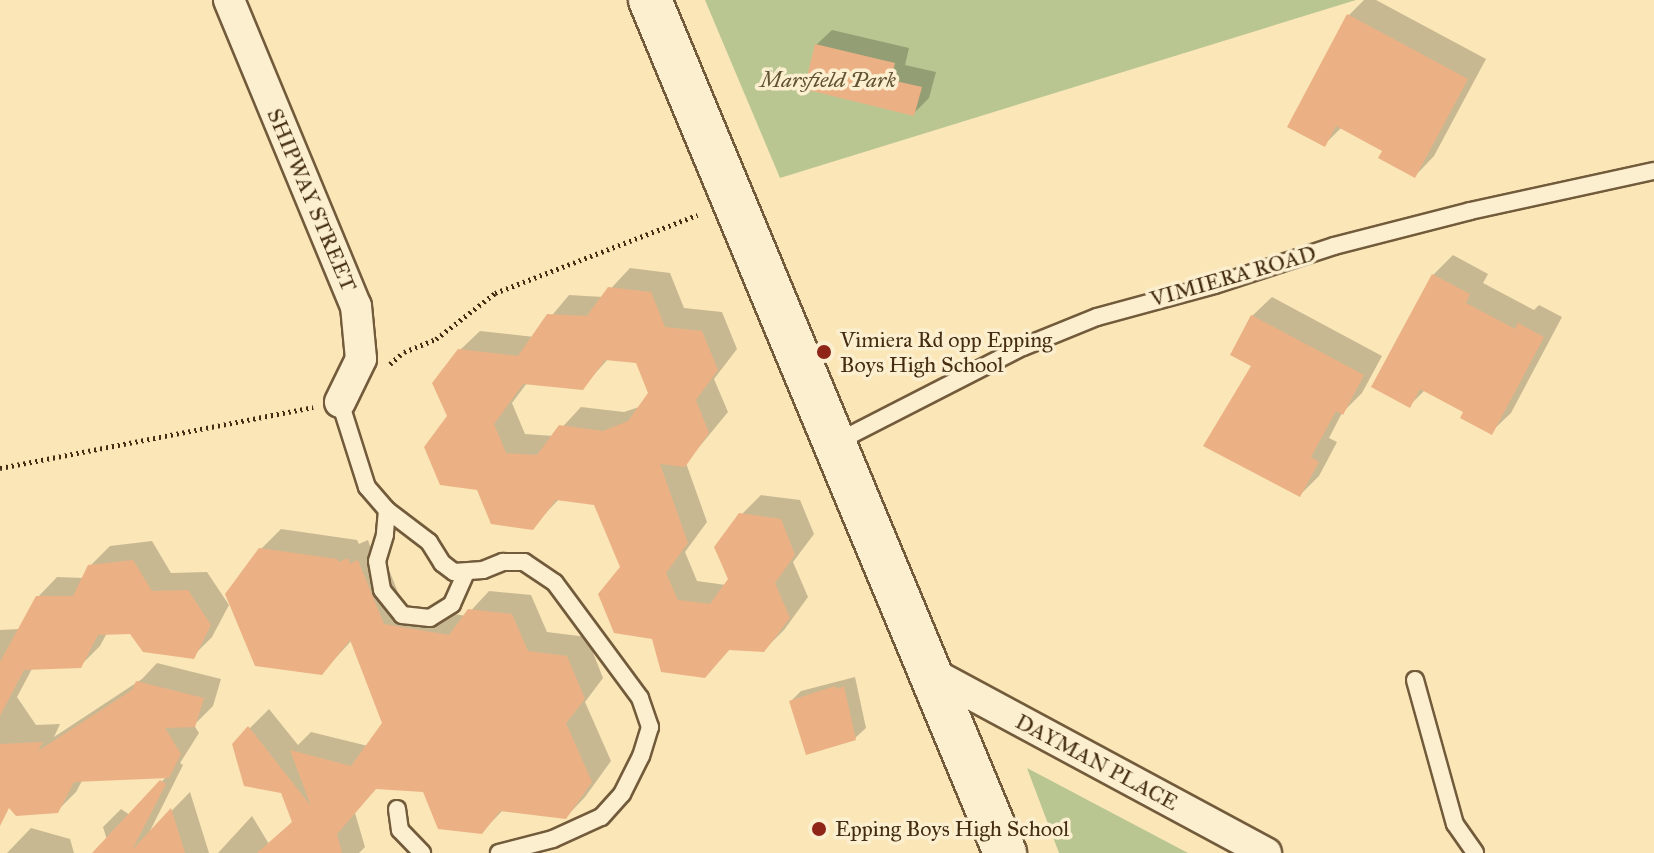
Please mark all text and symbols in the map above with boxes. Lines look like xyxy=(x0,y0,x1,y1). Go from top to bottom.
park label: Marsfield Park xyxy=(760,67,896,93)
street label: SHIPWAY STREET xyxy=(261,104,363,296)
street label: VIMIERA ROAD xyxy=(1147,240,1319,312)
place label: Vimiera Rd opp Epping Boys High School xyxy=(840,326,1052,378)
marker: Vimiera Rd opp Epping Boys High School xyxy=(815,343,833,361)
street label: DAYMAN PLACE xyxy=(1011,708,1183,816)
place label: Epping Boys High School xyxy=(835,816,1069,842)
marker: Epping Boys High School xyxy=(810,820,828,838)

